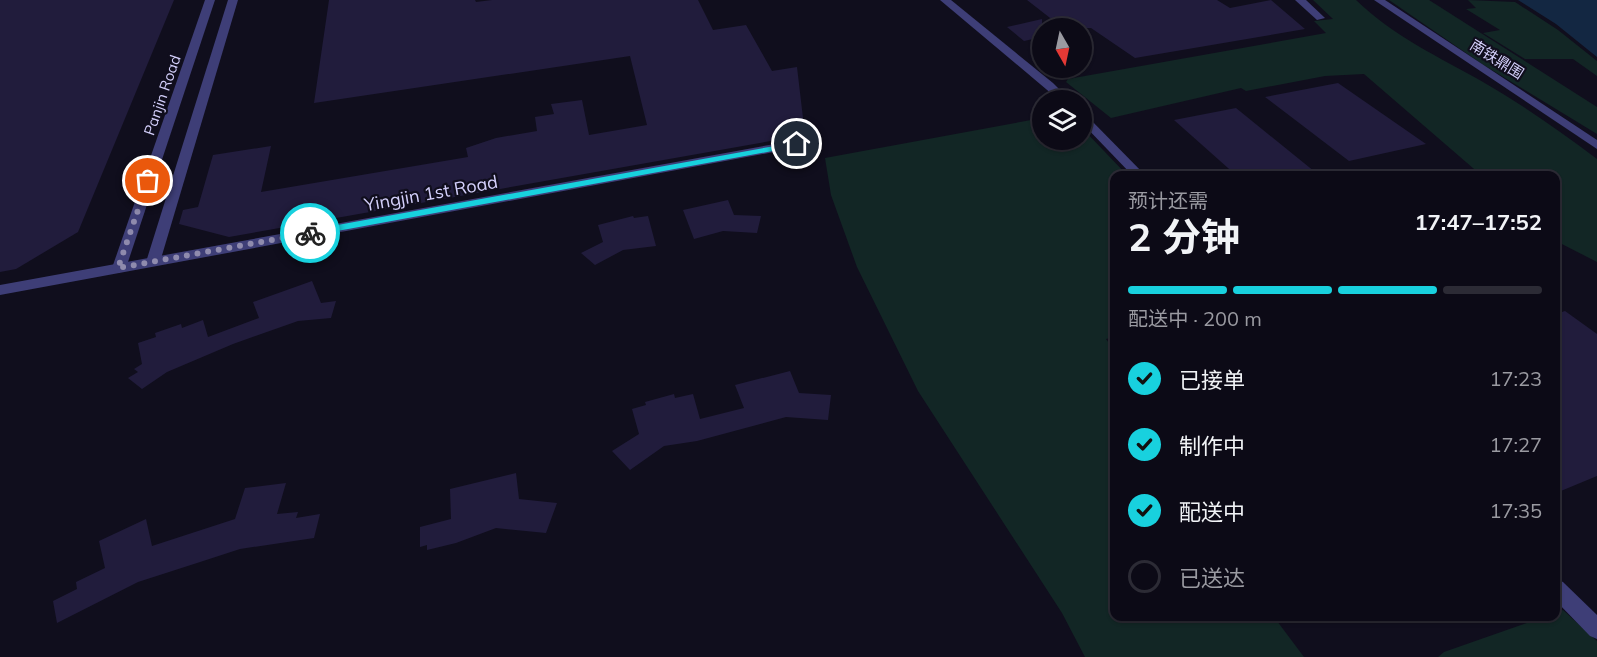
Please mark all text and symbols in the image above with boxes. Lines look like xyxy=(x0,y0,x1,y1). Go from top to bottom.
north arrow xyxy=(1032,18,1092,78)
map controls xyxy=(1032,18,1092,150)
street label: 南铁鼎围 xyxy=(1467,35,1527,83)
street label: Panjin Road xyxy=(139,52,185,138)
button: layers xyxy=(1032,90,1092,150)
pin xyxy=(771,118,822,169)
icon: home xyxy=(780,127,813,160)
pin xyxy=(122,155,173,206)
icon: bag xyxy=(131,164,164,197)
street label: Yingjin 1st Road xyxy=(361,170,500,216)
text: 预计还需 xyxy=(1128,188,1208,213)
courier xyxy=(280,203,340,263)
text: 17:47–17:52 xyxy=(1414,208,1542,236)
text: 2 分钟 xyxy=(1128,212,1240,261)
icon: bike xyxy=(294,217,327,250)
text: 配送中 · 200 m xyxy=(1128,306,1262,331)
icon: check xyxy=(1128,362,1161,395)
text: 已接单 xyxy=(1179,366,1245,394)
text: 17:23 xyxy=(1489,366,1542,391)
icon: check xyxy=(1128,428,1161,461)
text: 制作中 xyxy=(1179,432,1245,460)
text: 17:27 xyxy=(1489,432,1542,457)
icon: check xyxy=(1128,494,1161,527)
text: 配送中 xyxy=(1179,498,1245,526)
text: 17:35 xyxy=(1489,498,1542,523)
text: 已送达 xyxy=(1179,564,1245,592)

